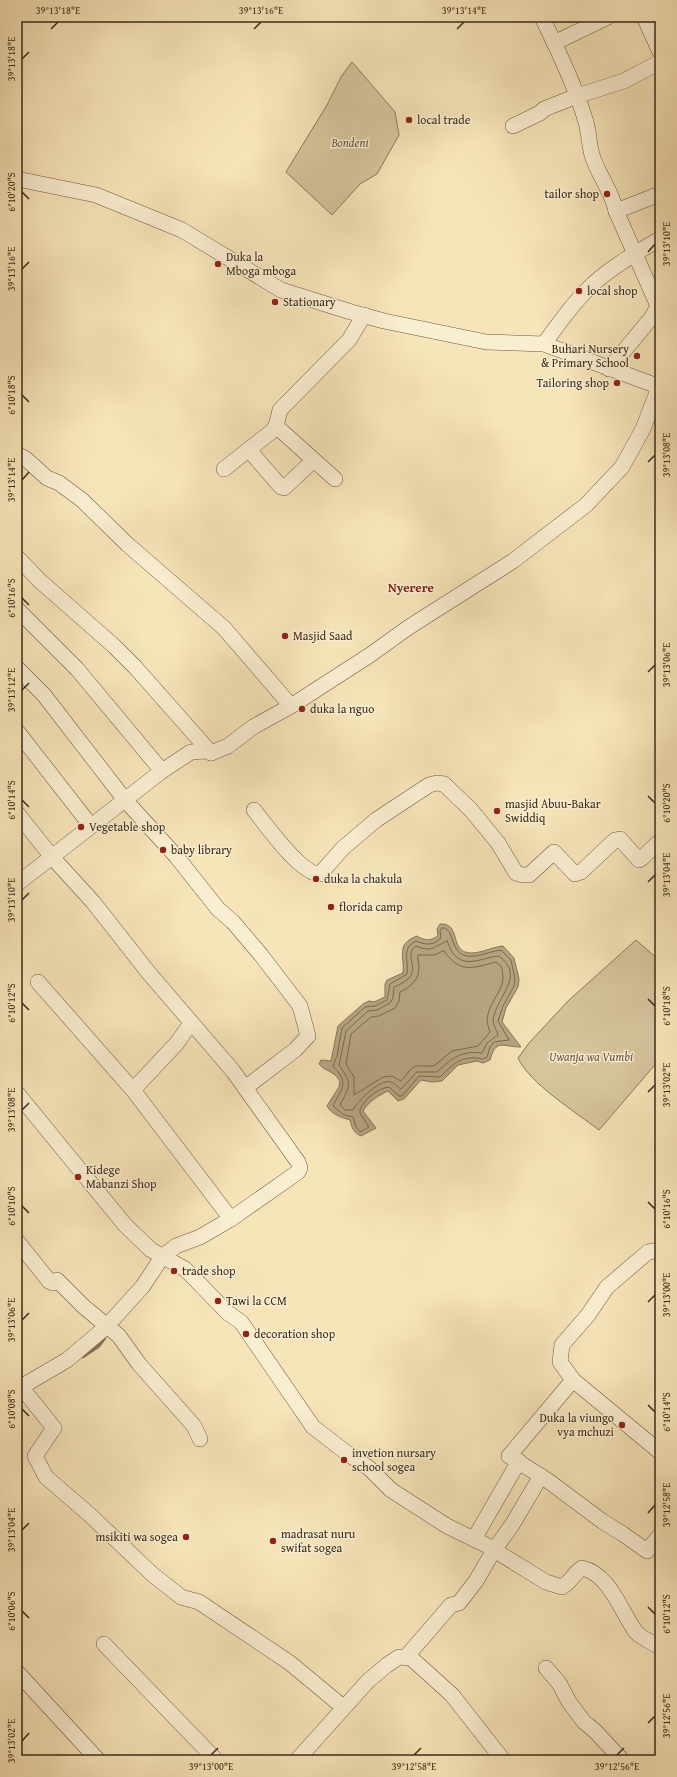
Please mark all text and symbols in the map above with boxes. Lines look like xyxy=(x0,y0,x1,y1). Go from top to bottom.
text: 39°13'18"E xyxy=(36,3,80,18)
text: 39°13'16"E xyxy=(239,3,283,18)
text: 39°13'14"E xyxy=(442,3,486,18)
text: 39°13'18"E xyxy=(4,37,19,81)
place label: local trade xyxy=(417,111,471,128)
marker: local trade xyxy=(404,115,414,125)
park label: Bondeni xyxy=(330,134,369,151)
text: 6°10'20"S xyxy=(4,172,19,212)
place label: tailor shop xyxy=(545,185,600,202)
marker: tailor shop xyxy=(602,189,612,199)
text: 39°13'10"E xyxy=(659,222,674,266)
text: 39°13'16"E xyxy=(4,247,19,291)
place label: Duka la Mboga mboga xyxy=(226,248,297,279)
marker: Duka la Mboga mboga xyxy=(213,259,223,269)
place label: local shop xyxy=(587,282,638,299)
marker: local shop xyxy=(574,286,584,296)
place label: Stationary xyxy=(283,293,336,310)
marker: Stationary xyxy=(270,297,280,307)
place label: Buhari Nursery & Primary School xyxy=(541,340,630,371)
marker: Buhari Nursery & Primary School xyxy=(632,351,642,361)
place label: Tailoring shop xyxy=(536,374,610,391)
text: 6°10'18"S xyxy=(4,375,19,415)
marker: Tailoring shop xyxy=(612,378,622,388)
text: 39°13'08"E xyxy=(659,433,674,477)
text: 39°13'14"E xyxy=(4,458,19,502)
text: 6°10'16"S xyxy=(4,578,19,618)
district label: Nyerere xyxy=(388,578,434,597)
place label: Masjid Saad xyxy=(293,627,353,644)
marker: Masjid Saad xyxy=(280,631,290,641)
text: 39°13'06"E xyxy=(659,643,674,687)
text: 39°13'12"E xyxy=(4,668,19,712)
place label: duka la nguo xyxy=(310,700,374,717)
marker: duka la nguo xyxy=(297,704,307,714)
text: 6°10'14"S xyxy=(4,780,19,820)
text: 6°10'20"S xyxy=(659,783,674,823)
place label: masjid Abuu-Bakar Swiddiq xyxy=(505,795,601,826)
marker: masjid Abuu-Bakar Swiddiq xyxy=(492,806,502,816)
place label: Vegetable shop xyxy=(89,818,166,835)
marker: Vegetable shop xyxy=(76,822,86,832)
place label: baby library xyxy=(171,841,232,858)
marker: baby library xyxy=(158,845,168,855)
text: 39°13'04"E xyxy=(659,853,674,897)
place label: duka la chakula xyxy=(324,870,402,887)
marker: duka la chakula xyxy=(311,874,321,884)
text: 39°13'10"E xyxy=(4,878,19,922)
place label: florida camp xyxy=(339,898,403,915)
marker: florida camp xyxy=(326,902,336,912)
text: 6°10'12"S xyxy=(4,983,19,1023)
text: 6°10'18"S xyxy=(659,986,674,1026)
park label: Uwanja wa Vumbi xyxy=(549,1048,633,1065)
text: 39°13'02"E xyxy=(659,1063,674,1107)
text: 39°13'08"E xyxy=(4,1088,19,1132)
place label: Kidege Mabanzi Shop xyxy=(86,1161,157,1192)
marker: Kidege Mabanzi Shop xyxy=(73,1172,83,1182)
text: 6°10'10"S xyxy=(4,1186,19,1226)
text: 6°10'16"S xyxy=(659,1189,674,1229)
place label: trade shop xyxy=(182,1262,236,1279)
marker: trade shop xyxy=(169,1266,179,1276)
text: 39°13'00"E xyxy=(659,1273,674,1317)
place label: Tawi la CCM xyxy=(226,1292,287,1309)
marker: Tawi la CCM xyxy=(213,1296,223,1306)
text: 39°13'06"E xyxy=(4,1298,19,1342)
place label: decoration shop xyxy=(254,1325,336,1342)
marker: decoration shop xyxy=(241,1329,251,1339)
text: 6°10'08"S xyxy=(4,1389,19,1429)
text: 6°10'14"S xyxy=(659,1392,674,1432)
place label: Duka la viungo vya mchuzi xyxy=(539,1409,615,1440)
marker: Duka la viungo vya mchuzi xyxy=(617,1420,627,1430)
place label: invetion nursary school sogea xyxy=(352,1444,436,1475)
marker: invetion nursary school sogea xyxy=(339,1455,349,1465)
text: 39°12'58"E xyxy=(659,1483,674,1527)
text: 39°13'04"E xyxy=(4,1508,19,1552)
place label: madrasat nuru swifat sogea xyxy=(281,1525,356,1556)
place label: msikiti wa sogea xyxy=(96,1528,178,1545)
marker: msikiti wa sogea xyxy=(181,1532,191,1542)
marker: madrasat nuru swifat sogea xyxy=(268,1536,278,1546)
text: 6°10'06"S xyxy=(4,1591,19,1631)
text: 6°10'12"S xyxy=(659,1594,674,1634)
text: 39°12'56"E xyxy=(659,1694,674,1738)
text: 39°13'02"E xyxy=(4,1719,19,1763)
text: 39°13'00"E xyxy=(189,1759,233,1774)
text: 39°12'58"E xyxy=(392,1759,436,1774)
text: 39°12'56"E xyxy=(595,1759,639,1774)

